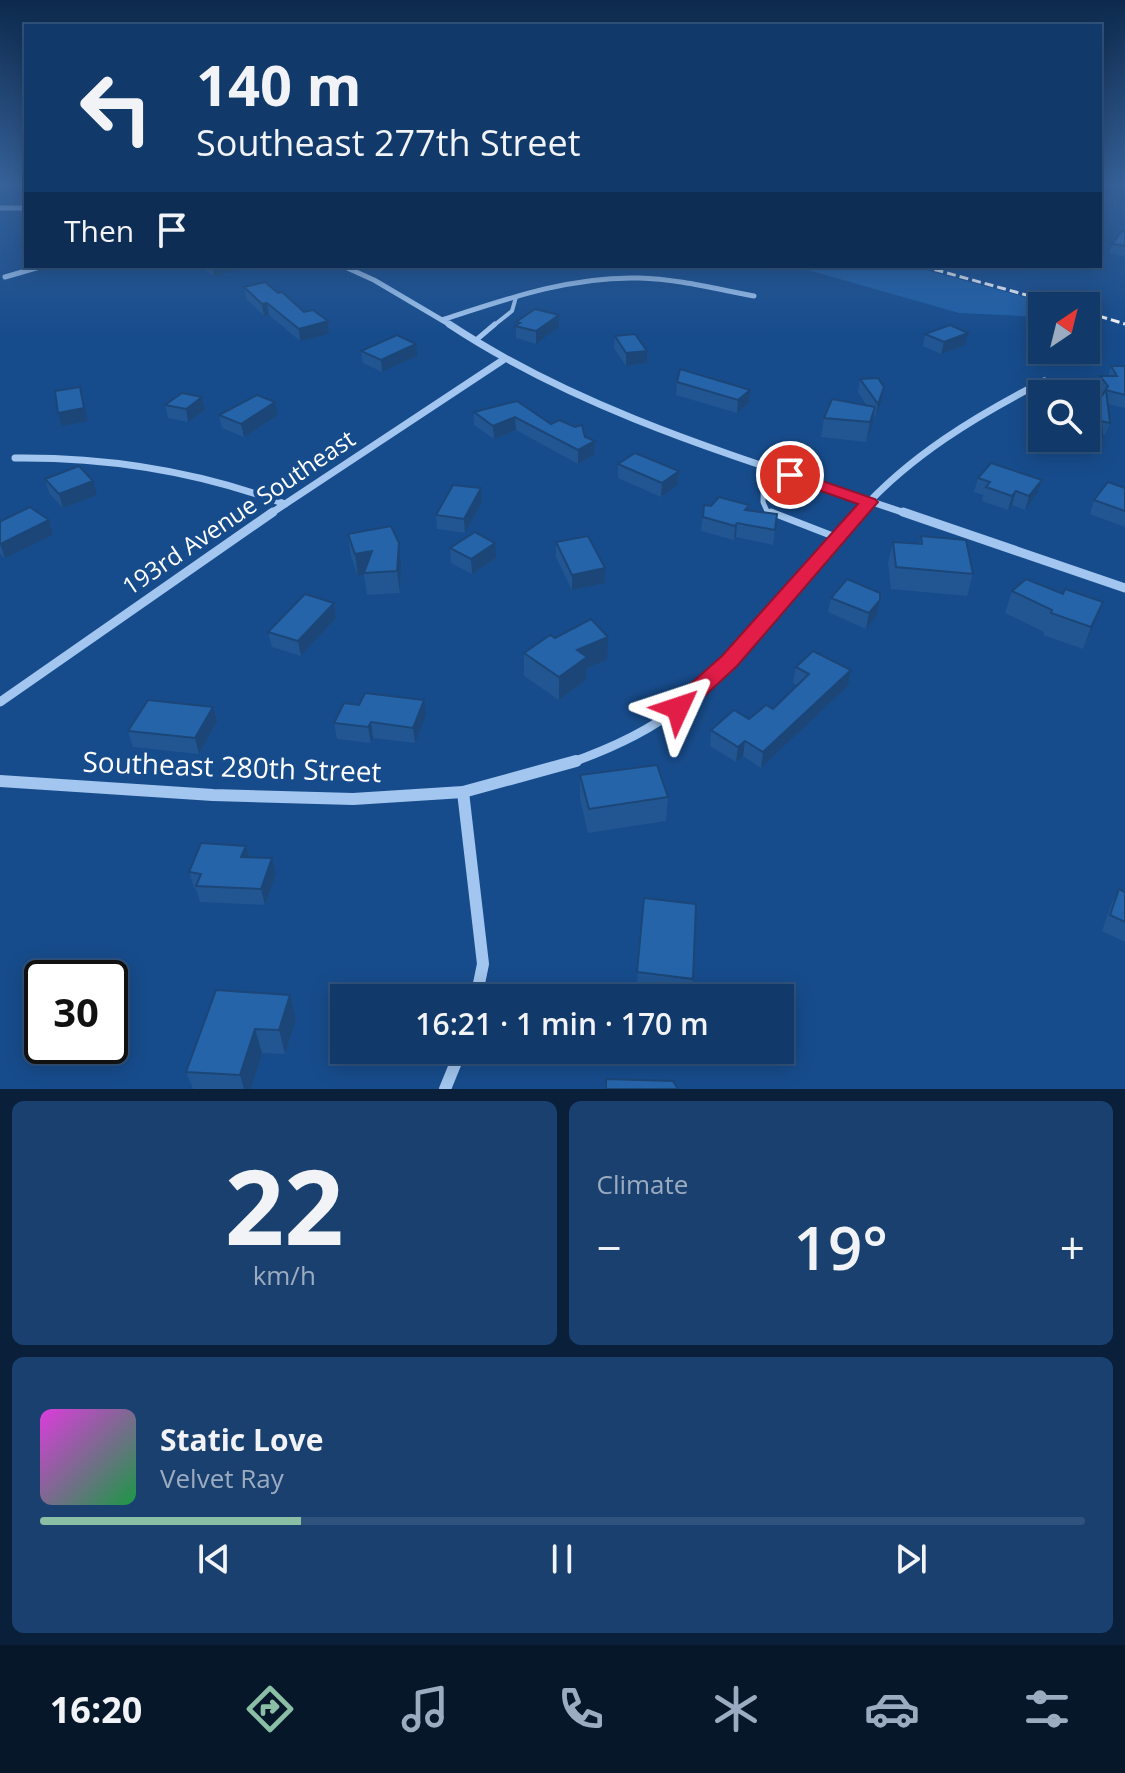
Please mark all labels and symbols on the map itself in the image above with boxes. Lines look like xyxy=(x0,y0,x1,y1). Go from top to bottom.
north arrow xyxy=(1028,292,1100,364)
street label: 193rd Avenue Southeast xyxy=(115,421,361,602)
pin xyxy=(756,441,824,509)
position arrow xyxy=(636,666,720,750)
street label: Southeast 280th Street xyxy=(82,742,382,790)
speed limit sign: 30 xyxy=(24,960,128,1064)

